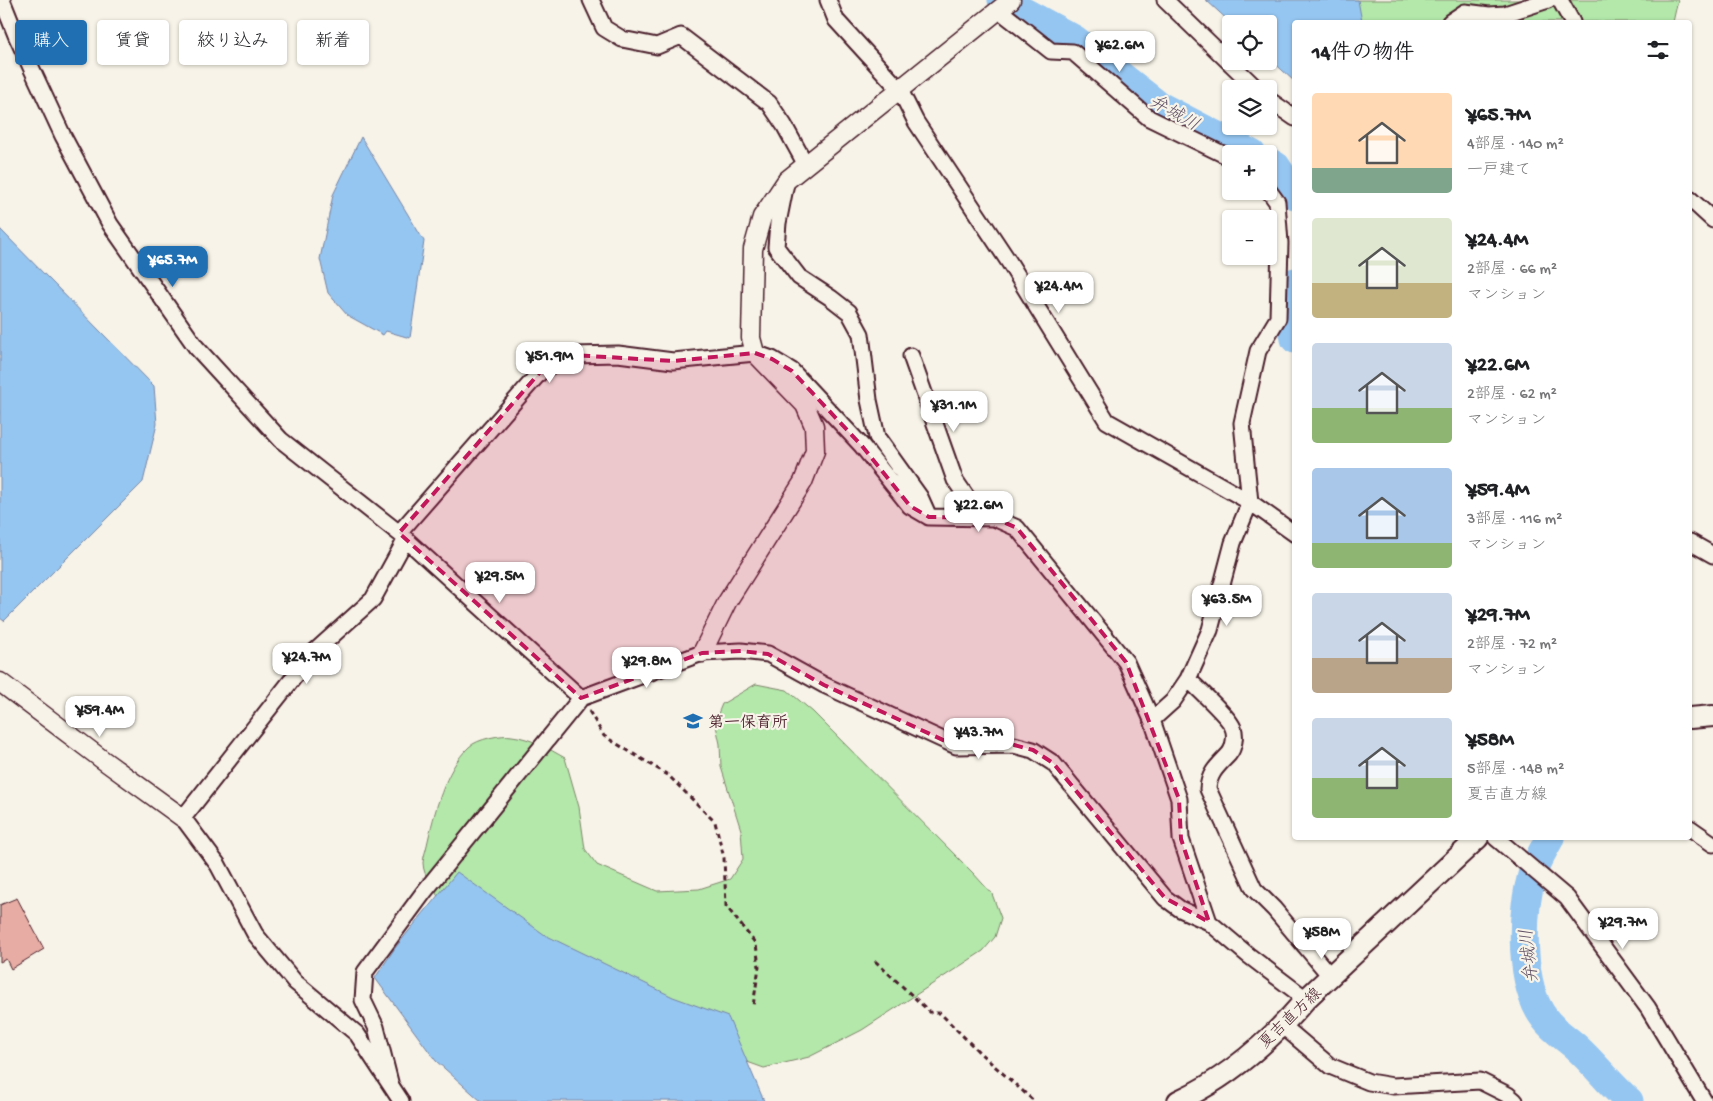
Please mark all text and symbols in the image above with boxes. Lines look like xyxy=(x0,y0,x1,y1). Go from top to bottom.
map controls xyxy=(1222,15,1277,265)
button: locate xyxy=(1222,15,1277,70)
chip: 購入 xyxy=(15,20,87,65)
chip: 賃貸 xyxy=(97,20,169,65)
chip: 絞り込み xyxy=(179,20,287,65)
chip: 新着 xyxy=(297,20,369,65)
pin: ¥62.6M xyxy=(1079,30,1161,73)
icon: filters xyxy=(1644,36,1672,64)
text: ¥62.6M xyxy=(1096,37,1144,56)
text: 14件の物件 xyxy=(1312,42,1414,67)
button: layers xyxy=(1222,80,1277,135)
water label: 弁城川 xyxy=(1145,91,1203,137)
text: ¥65.7M xyxy=(1467,104,1531,129)
icon: home xyxy=(1352,113,1412,173)
text: 4部屋 · 140 m² xyxy=(1467,136,1564,155)
button: + xyxy=(1222,145,1277,200)
text: 一戸建て xyxy=(1467,162,1531,181)
button: − xyxy=(1222,210,1277,265)
text: ¥24.4M xyxy=(1467,229,1528,254)
icon: home xyxy=(1352,238,1412,298)
pin: ¥65.7M xyxy=(132,246,214,288)
text: ¥65.7M xyxy=(149,252,197,271)
text: 2部屋 · 66 m² xyxy=(1467,261,1557,280)
pin: ¥24.4M xyxy=(1018,272,1100,314)
text: ¥24.4M xyxy=(1036,278,1082,297)
text: マンション xyxy=(1467,287,1546,306)
pin: ¥51.9M xyxy=(509,342,591,384)
text: ¥51.9M xyxy=(527,348,573,367)
text: ¥22.6M xyxy=(1467,354,1529,379)
icon: home xyxy=(1352,363,1412,423)
text: 2部屋 · 62 m² xyxy=(1467,386,1557,405)
pin: ¥31.1M xyxy=(913,390,995,433)
text: ¥31.1M xyxy=(932,397,976,416)
text: マンション xyxy=(1467,412,1546,431)
text: ¥59.4M xyxy=(1467,479,1529,504)
icon: home xyxy=(1352,488,1412,548)
pin: ¥22.6M xyxy=(938,490,1020,533)
text: ¥22.6M xyxy=(955,497,1003,516)
text: 3部屋 · 116 m² xyxy=(1467,511,1562,530)
text: マンション xyxy=(1467,537,1546,556)
pin: ¥29.5M xyxy=(459,562,541,604)
text: ¥29.5M xyxy=(476,568,524,587)
pin: ¥63.5M xyxy=(1186,584,1268,627)
text: ¥63.5M xyxy=(1203,591,1251,610)
text: ¥29.7M xyxy=(1467,604,1530,629)
icon: home xyxy=(1352,613,1412,673)
text: 2部屋 · 72 m² xyxy=(1467,636,1557,655)
pin: ¥24.7M xyxy=(266,642,348,685)
pin: ¥29.8M xyxy=(606,646,688,689)
text: ¥24.7M xyxy=(283,649,331,668)
text: ¥29.8M xyxy=(623,653,671,672)
text: マンション xyxy=(1467,662,1546,681)
pin: ¥59.4M xyxy=(59,696,141,738)
text: ¥59.4M xyxy=(76,702,124,721)
school or university icon: 第一保育所 xyxy=(682,710,704,732)
place label: 第一保育所 xyxy=(708,713,788,734)
pin: ¥43.7M xyxy=(938,718,1020,760)
text: ¥43.7M xyxy=(955,724,1003,743)
text: ¥58M xyxy=(1467,729,1514,754)
icon: home xyxy=(1352,738,1412,798)
text: 5部屋 · 148 m² xyxy=(1467,761,1564,780)
text: 夏吉直方線 xyxy=(1467,787,1547,806)
pin: ¥29.7M xyxy=(1582,908,1664,950)
text: ¥29.7M xyxy=(1599,914,1647,933)
pin: ¥58M xyxy=(1292,918,1352,960)
text: ¥58M xyxy=(1304,924,1340,943)
water label: 弁城川 xyxy=(1516,928,1544,984)
street label: 夏吉直方線 xyxy=(1255,983,1327,1054)

